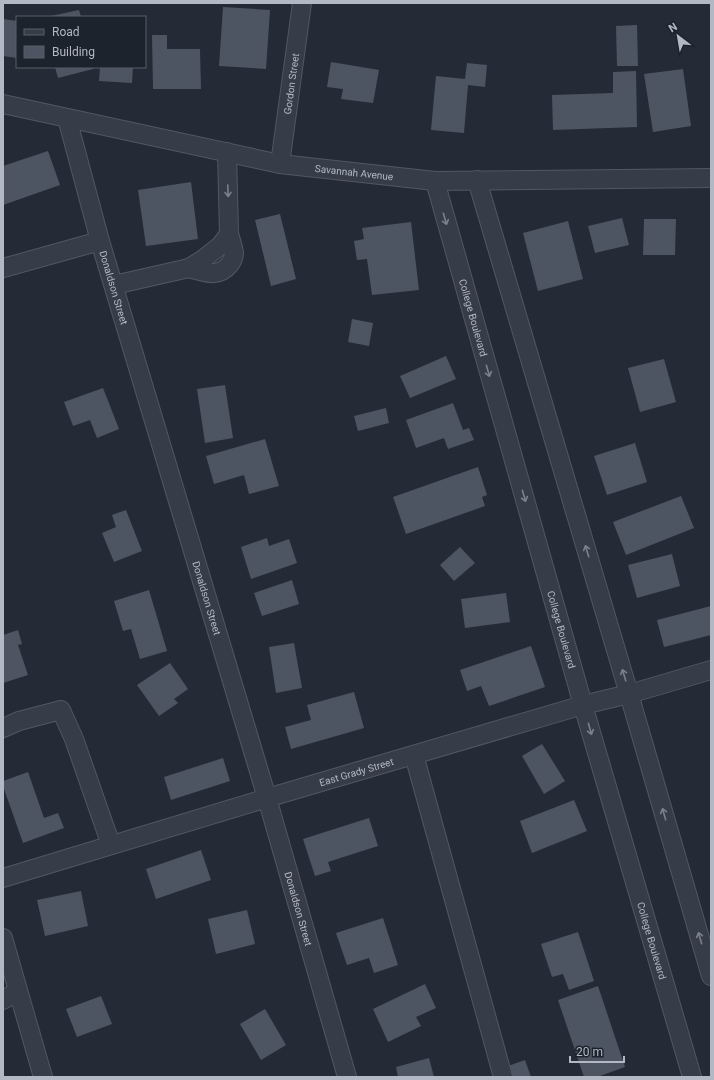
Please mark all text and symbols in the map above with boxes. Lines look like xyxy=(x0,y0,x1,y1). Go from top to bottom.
legend xyxy=(16,16,146,68)
north arrow xyxy=(658,16,698,56)
text: N xyxy=(666,20,680,35)
text: Road xyxy=(52,25,80,39)
text: Building xyxy=(52,45,95,59)
street label: Gordon Street xyxy=(282,53,301,115)
street label: Savannah Avenue xyxy=(314,163,394,182)
one-way arrow xyxy=(224,184,232,197)
one-way arrow xyxy=(442,212,449,225)
street label: Donaldson Street xyxy=(97,249,130,326)
street label: College Boulevard xyxy=(457,278,489,358)
one-way arrow xyxy=(485,364,492,377)
one-way arrow xyxy=(521,489,528,502)
one-way arrow xyxy=(583,544,590,557)
street label: Donaldson Street xyxy=(190,560,223,636)
street label: College Boulevard xyxy=(545,590,577,670)
one-way arrow xyxy=(620,669,627,682)
one-way arrow xyxy=(587,722,594,735)
street label: East Grady Street xyxy=(318,756,395,788)
one-way arrow xyxy=(660,807,667,820)
street label: Donaldson Street xyxy=(282,870,314,947)
street label: College Boulevard xyxy=(635,901,668,981)
one-way arrow xyxy=(696,932,703,945)
scale bar xyxy=(570,1038,624,1064)
text: 20 m xyxy=(576,1045,603,1059)

